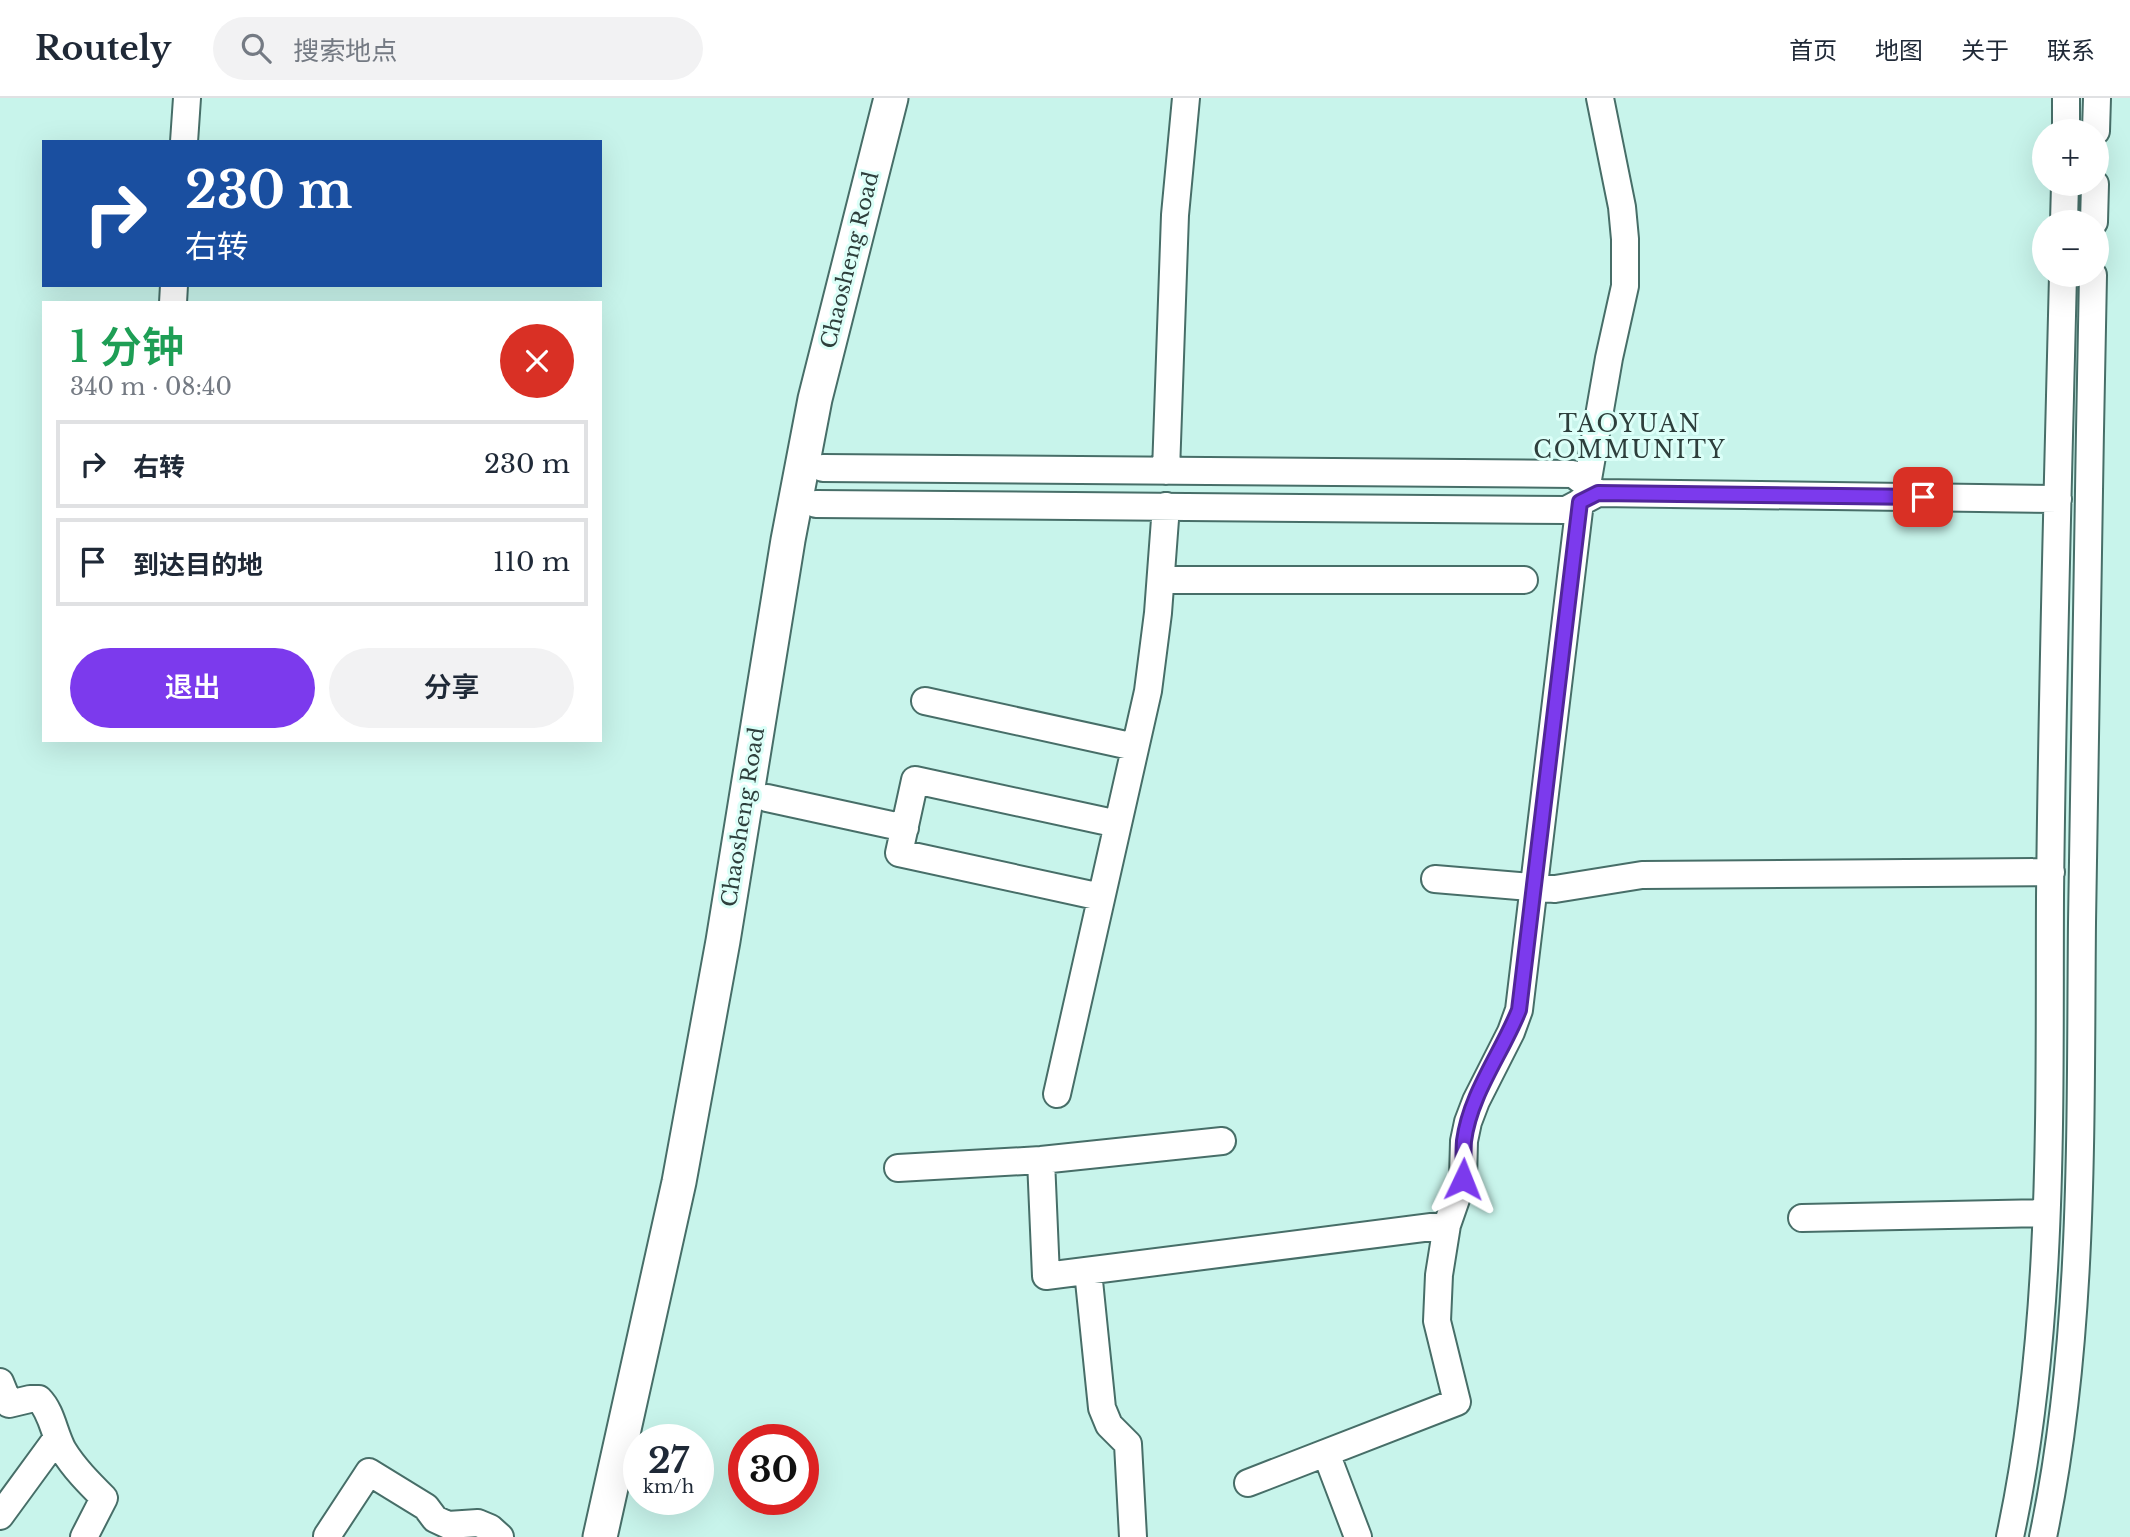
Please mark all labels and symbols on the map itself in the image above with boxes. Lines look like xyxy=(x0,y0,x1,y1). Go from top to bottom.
street label: Chaosheng Road xyxy=(815,169,885,351)
district label: TAOYUAN COMMUNITY xyxy=(1533,410,1727,464)
pin xyxy=(1893,467,1953,527)
street label: Chaosheng Road xyxy=(716,725,770,909)
position arrow xyxy=(1426,1142,1500,1216)
speed limit sign: 30 xyxy=(728,1424,819,1515)

